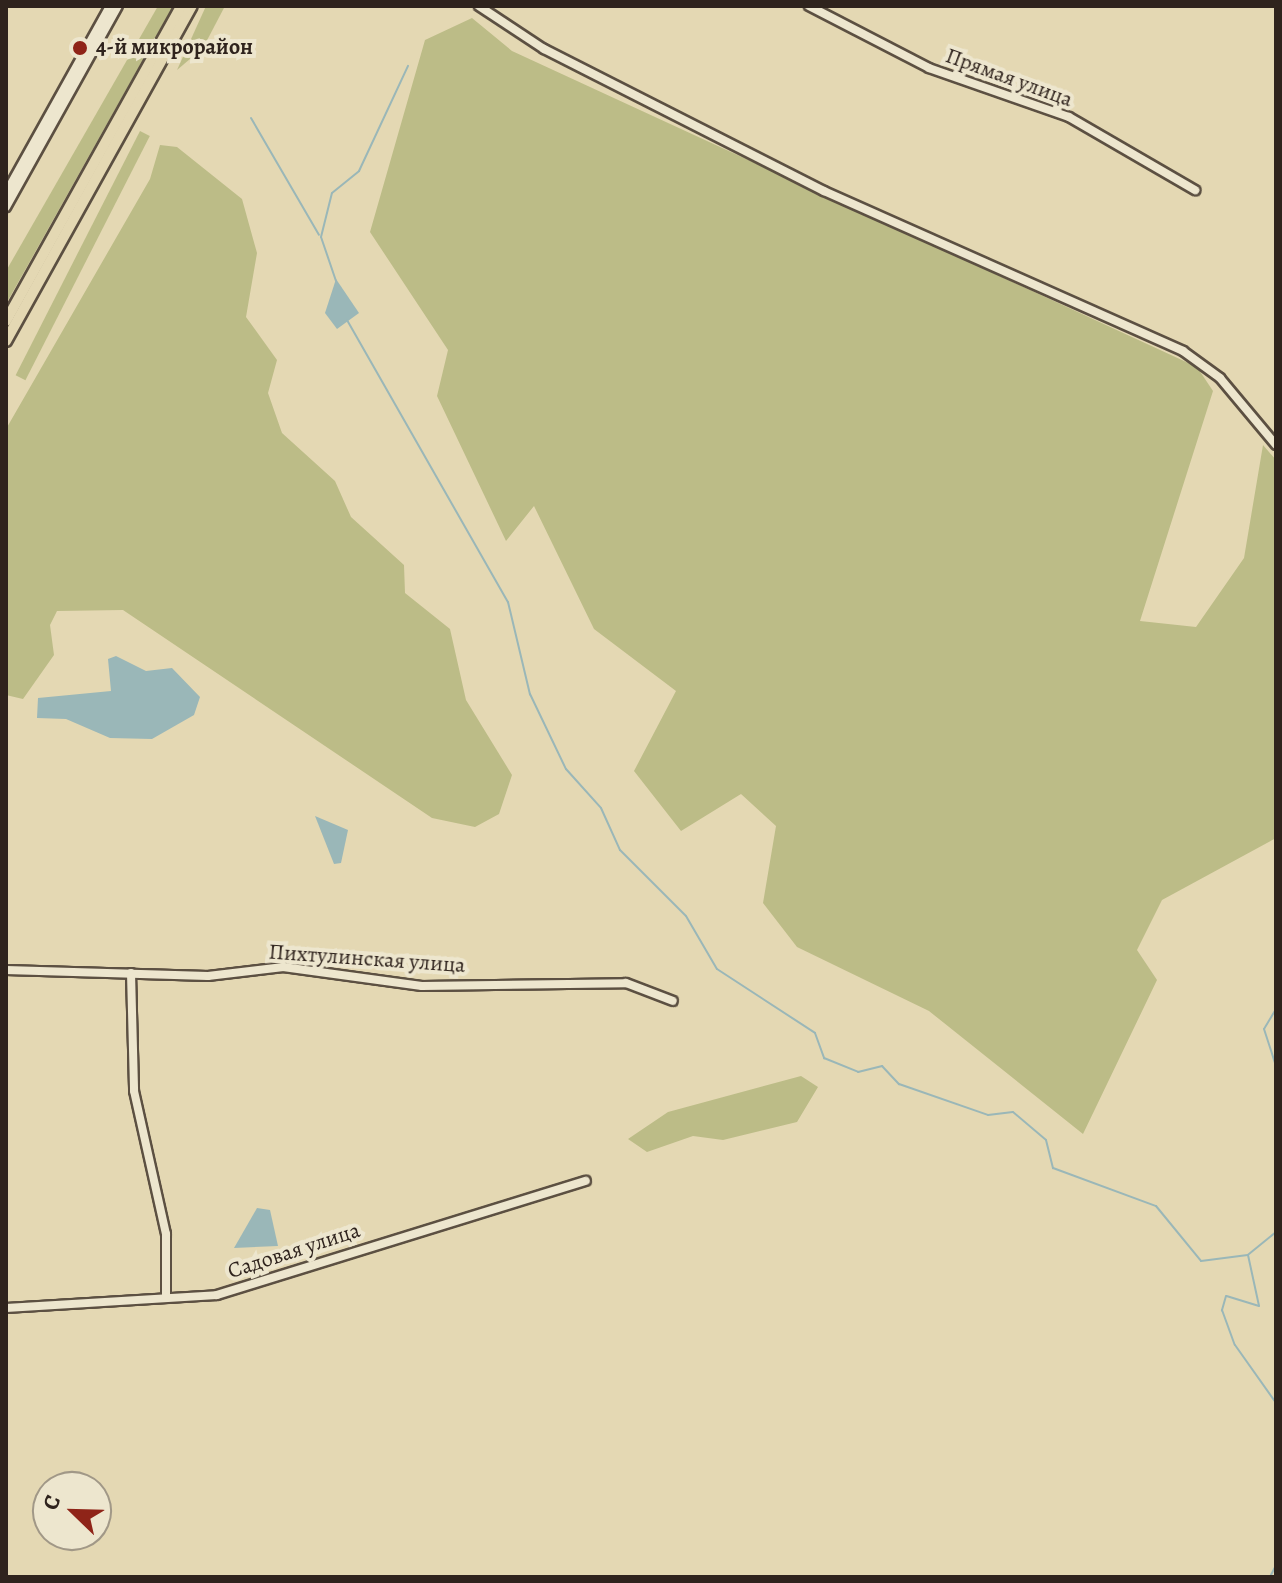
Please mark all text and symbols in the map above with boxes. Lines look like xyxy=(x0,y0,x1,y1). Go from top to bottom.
place label: 4-й микрорайон xyxy=(96,35,253,61)
marker: 4-й микрорайон xyxy=(71,39,89,57)
street label: Прямая улица xyxy=(942,43,1076,113)
street label: Пихтулинская улица xyxy=(268,939,466,979)
street label: Садовая улица xyxy=(224,1217,364,1285)
north arrow xyxy=(32,1471,112,1551)
text: С xyxy=(35,1490,68,1515)

